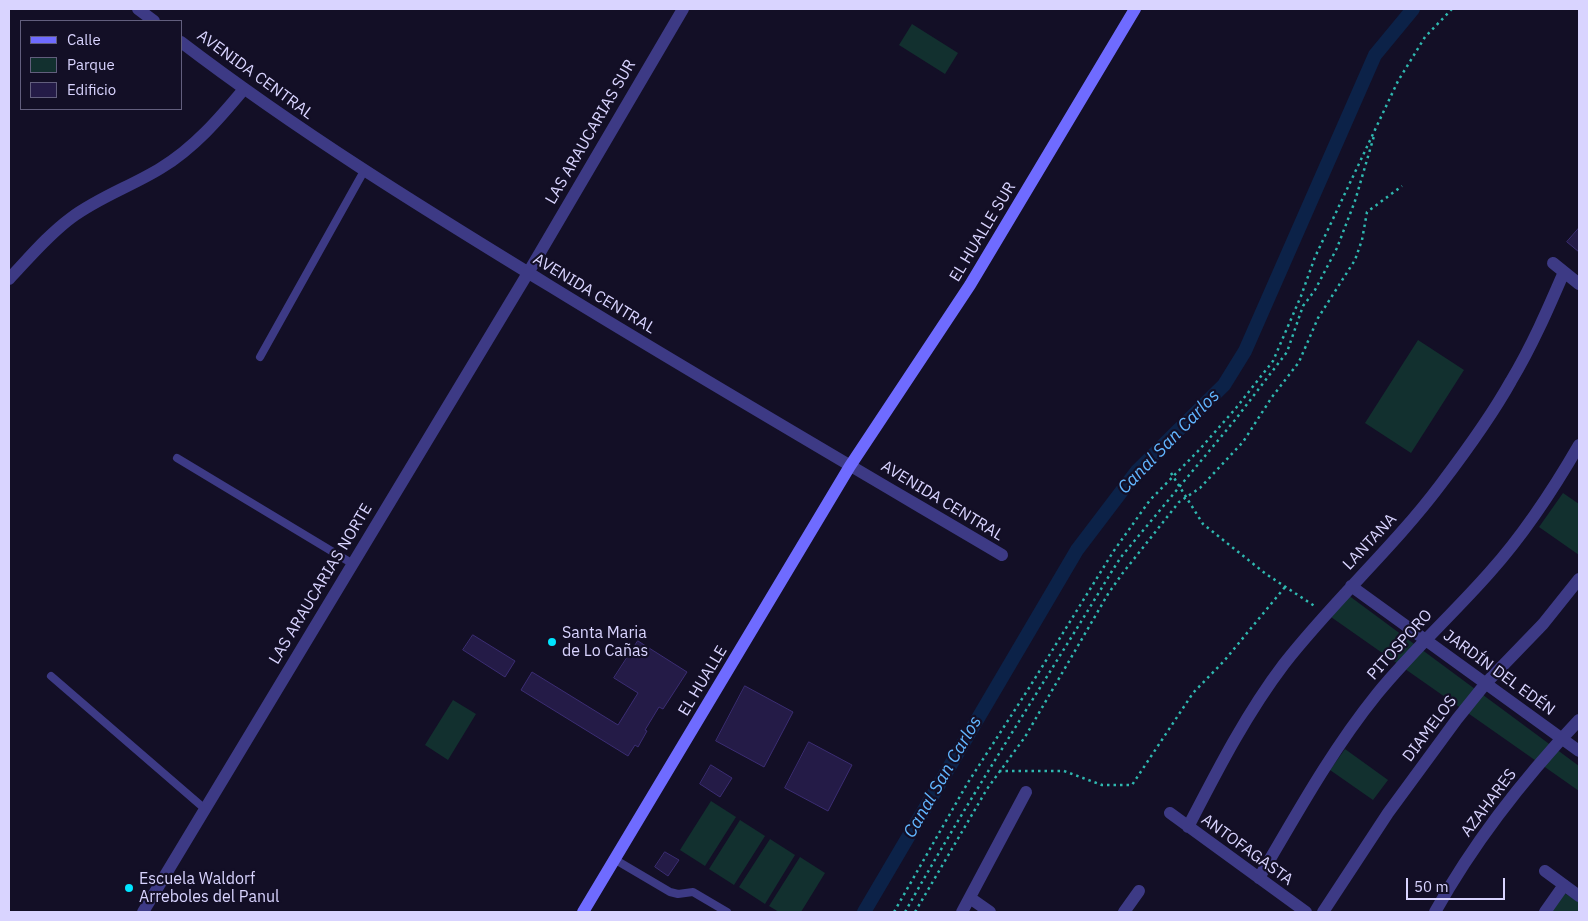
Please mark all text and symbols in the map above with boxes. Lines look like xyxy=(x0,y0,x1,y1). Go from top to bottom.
legend xyxy=(20,20,182,110)
street label: AVENIDA CENTRAL xyxy=(193,26,317,124)
text: Calle xyxy=(67,30,101,49)
text: Parque xyxy=(67,55,115,74)
street label: LAS ARAUCARIAS SUR xyxy=(542,56,640,208)
text: Edificio xyxy=(67,80,116,99)
street label: EL HUALLE SUR xyxy=(946,179,1020,285)
street label: AVENIDA CENTRAL xyxy=(529,250,659,338)
water label: Canal San Carlos xyxy=(1114,385,1224,499)
street label: AVENIDA CENTRAL xyxy=(877,457,1007,545)
street label: LAS ARAUCARIAS NORTE xyxy=(265,500,377,668)
street label: LANTANA xyxy=(1339,510,1401,574)
street label: PITOSPORO xyxy=(1363,606,1437,684)
place label: Santa Maria de Lo Cañas xyxy=(562,623,648,661)
street label: JARDÍN DEL EDÉN xyxy=(1439,626,1559,720)
marker: Santa Maria de Lo Cañas xyxy=(546,636,558,648)
street label: EL HUALLE xyxy=(675,642,731,720)
street label: DIAMELOS xyxy=(1399,692,1461,766)
water label: Canal San Carlos xyxy=(899,712,987,842)
street label: AZAHARES xyxy=(1457,765,1521,841)
street label: ANTOFAGASTA xyxy=(1197,810,1297,890)
scale bar xyxy=(1408,868,1507,900)
place label: Escuela Waldorf Arreboles del Panul xyxy=(139,869,279,907)
text: 50 m xyxy=(1414,877,1449,896)
marker: Escuela Waldorf Arreboles del Panul xyxy=(123,882,135,894)

